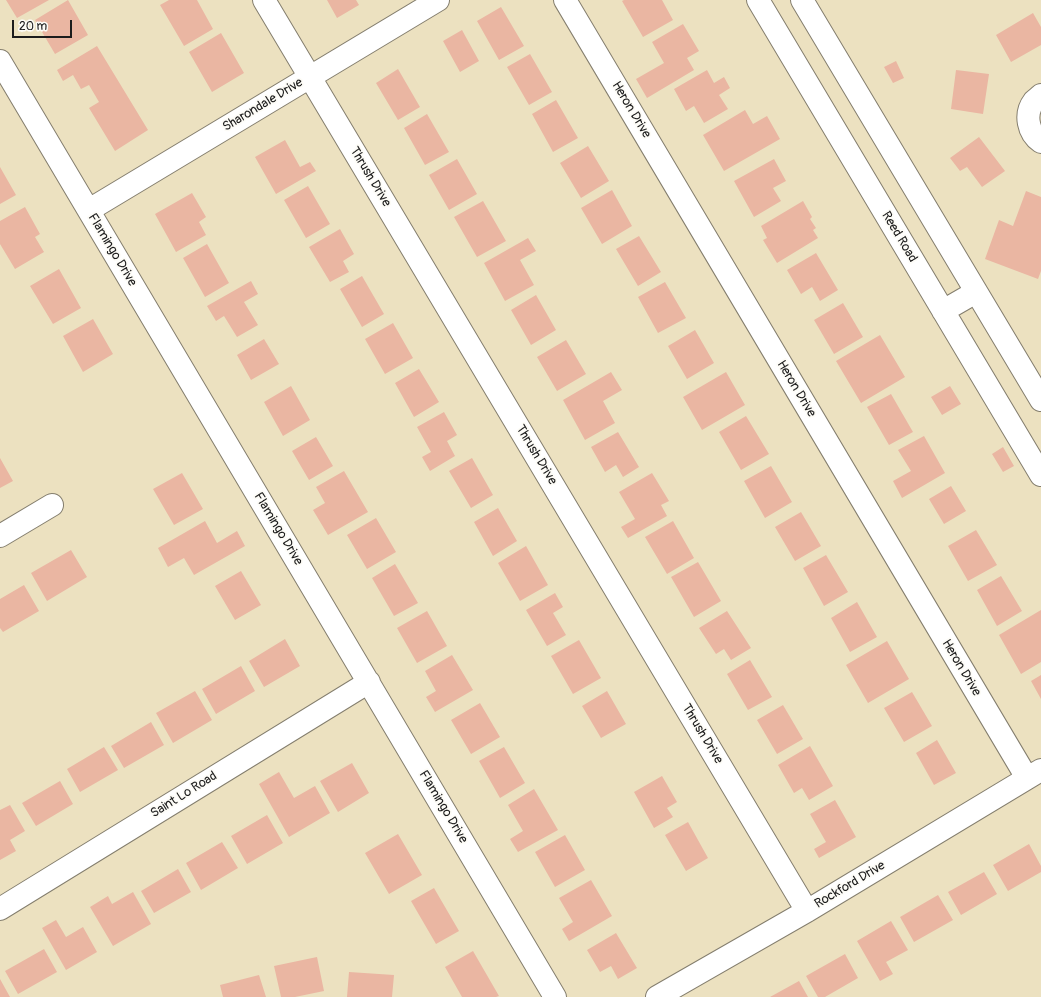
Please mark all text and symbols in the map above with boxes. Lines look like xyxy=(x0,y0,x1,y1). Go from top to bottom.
scale bar xyxy=(14,12,74,38)
text: 20 m xyxy=(19,19,47,34)
street label: Sharondale Drive xyxy=(220,75,306,135)
street label: Heron Drive xyxy=(608,79,654,141)
street label: Thrush Drive xyxy=(346,144,394,210)
street label: Reed Road xyxy=(878,209,920,265)
street label: Flamingo Drive xyxy=(84,211,140,289)
street label: Heron Drive xyxy=(773,358,819,420)
street label: Thrush Drive xyxy=(512,422,560,488)
street label: Flamingo Drive xyxy=(250,490,306,568)
street label: Heron Drive xyxy=(938,637,984,699)
street label: Thrush Drive xyxy=(678,701,726,767)
street label: Saint Lo Road xyxy=(148,768,220,822)
street label: Flamingo Drive xyxy=(415,768,471,846)
street label: Rockford Drive xyxy=(812,858,888,912)

